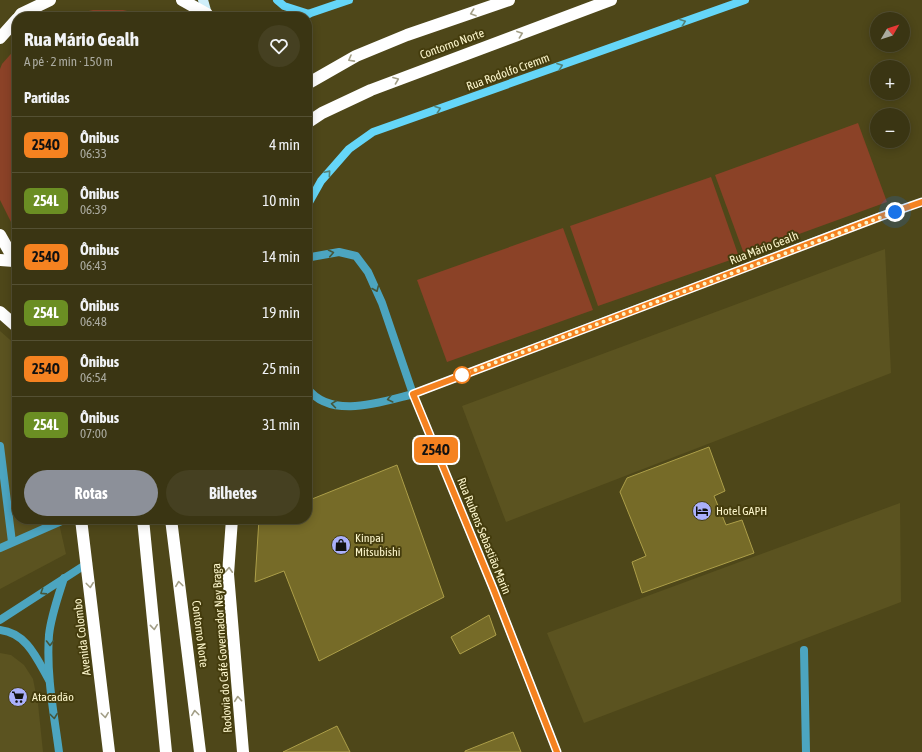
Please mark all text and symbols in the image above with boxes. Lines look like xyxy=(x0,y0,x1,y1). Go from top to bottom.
one-way arrow xyxy=(469,8,476,16)
north arrow xyxy=(870,12,910,52)
map controls xyxy=(870,12,910,148)
one-way arrow xyxy=(679,18,686,27)
button: heart xyxy=(258,25,300,67)
street label: Contorno Norte xyxy=(418,26,486,62)
text: Rua Mário Gealh xyxy=(24,28,139,50)
one-way arrow xyxy=(516,30,523,38)
street label: Rua Rodolfo Cremm xyxy=(465,50,551,94)
text: A pé · 2 min · 150 m xyxy=(24,54,113,69)
one-way arrow xyxy=(348,54,355,61)
button: + xyxy=(870,60,910,100)
one-way arrow xyxy=(556,62,563,70)
one-way arrow xyxy=(392,77,399,85)
text: Partidas xyxy=(24,89,69,106)
one-way arrow xyxy=(434,106,441,114)
button: − xyxy=(870,108,910,148)
text: Ônibus xyxy=(80,129,119,146)
text: 4 min xyxy=(269,136,300,153)
text: 254O xyxy=(32,137,60,153)
text: 06:33 xyxy=(80,146,107,161)
one-way arrow xyxy=(323,171,330,178)
text: Ônibus xyxy=(80,185,119,202)
text: 10 min xyxy=(262,192,300,209)
text: 254L xyxy=(33,193,59,209)
text: 06:39 xyxy=(80,202,107,217)
your location xyxy=(885,202,905,222)
street label: Rua Mário Gealh xyxy=(728,228,800,268)
text: Ônibus xyxy=(80,241,119,258)
text: 14 min xyxy=(262,248,300,265)
text: 254O xyxy=(32,249,60,265)
one-way arrow xyxy=(328,250,334,258)
text: 06:43 xyxy=(80,258,107,273)
one-way arrow xyxy=(372,285,380,292)
text: Ônibus xyxy=(80,297,119,314)
text: 19 min xyxy=(262,304,300,321)
text: 254L xyxy=(33,305,59,321)
text: 06:48 xyxy=(80,314,107,329)
text: Ônibus xyxy=(80,353,119,370)
text: 25 min xyxy=(262,360,300,377)
text: 254O xyxy=(32,361,60,377)
unlabelled marker xyxy=(453,366,471,384)
text: 06:54 xyxy=(80,370,107,385)
one-way arrow xyxy=(386,395,393,403)
one-way arrow xyxy=(331,400,337,409)
text: Ônibus xyxy=(80,409,119,426)
text: 31 min xyxy=(262,416,300,433)
text: 254L xyxy=(33,417,59,433)
text: 07:00 xyxy=(80,426,107,441)
line badge: 254O xyxy=(408,437,464,463)
text: 254O xyxy=(422,442,450,458)
button: Rotas xyxy=(24,470,158,516)
button: Bilhetes xyxy=(166,470,300,516)
street label: Rua Rubens Sebastião Marin xyxy=(454,476,514,596)
hotel icon: Hotel GAPH xyxy=(691,500,713,522)
place label: Hotel GAPH xyxy=(716,504,767,518)
place label: Kinpai Mitsubishi xyxy=(355,531,401,559)
shop icon: Kinpai Mitsubishi xyxy=(330,534,352,556)
street label: Rodovia do Café Governador Ney Braga xyxy=(209,563,235,733)
one-way arrow xyxy=(224,567,233,573)
one-way arrow xyxy=(175,581,184,587)
one-way arrow xyxy=(85,582,94,588)
one-way arrow xyxy=(40,587,47,595)
street label: Avenida Colombo xyxy=(70,597,94,676)
street label: Contorno Norte xyxy=(189,600,211,668)
one-way arrow xyxy=(149,624,158,631)
one-way arrow xyxy=(45,640,54,646)
supermarket icon: Atacadão xyxy=(7,686,29,708)
place label: Atacadão xyxy=(32,690,74,704)
one-way arrow xyxy=(234,696,243,702)
one-way arrow xyxy=(191,710,200,716)
one-way arrow xyxy=(100,712,109,718)
one-way arrow xyxy=(49,713,58,719)

